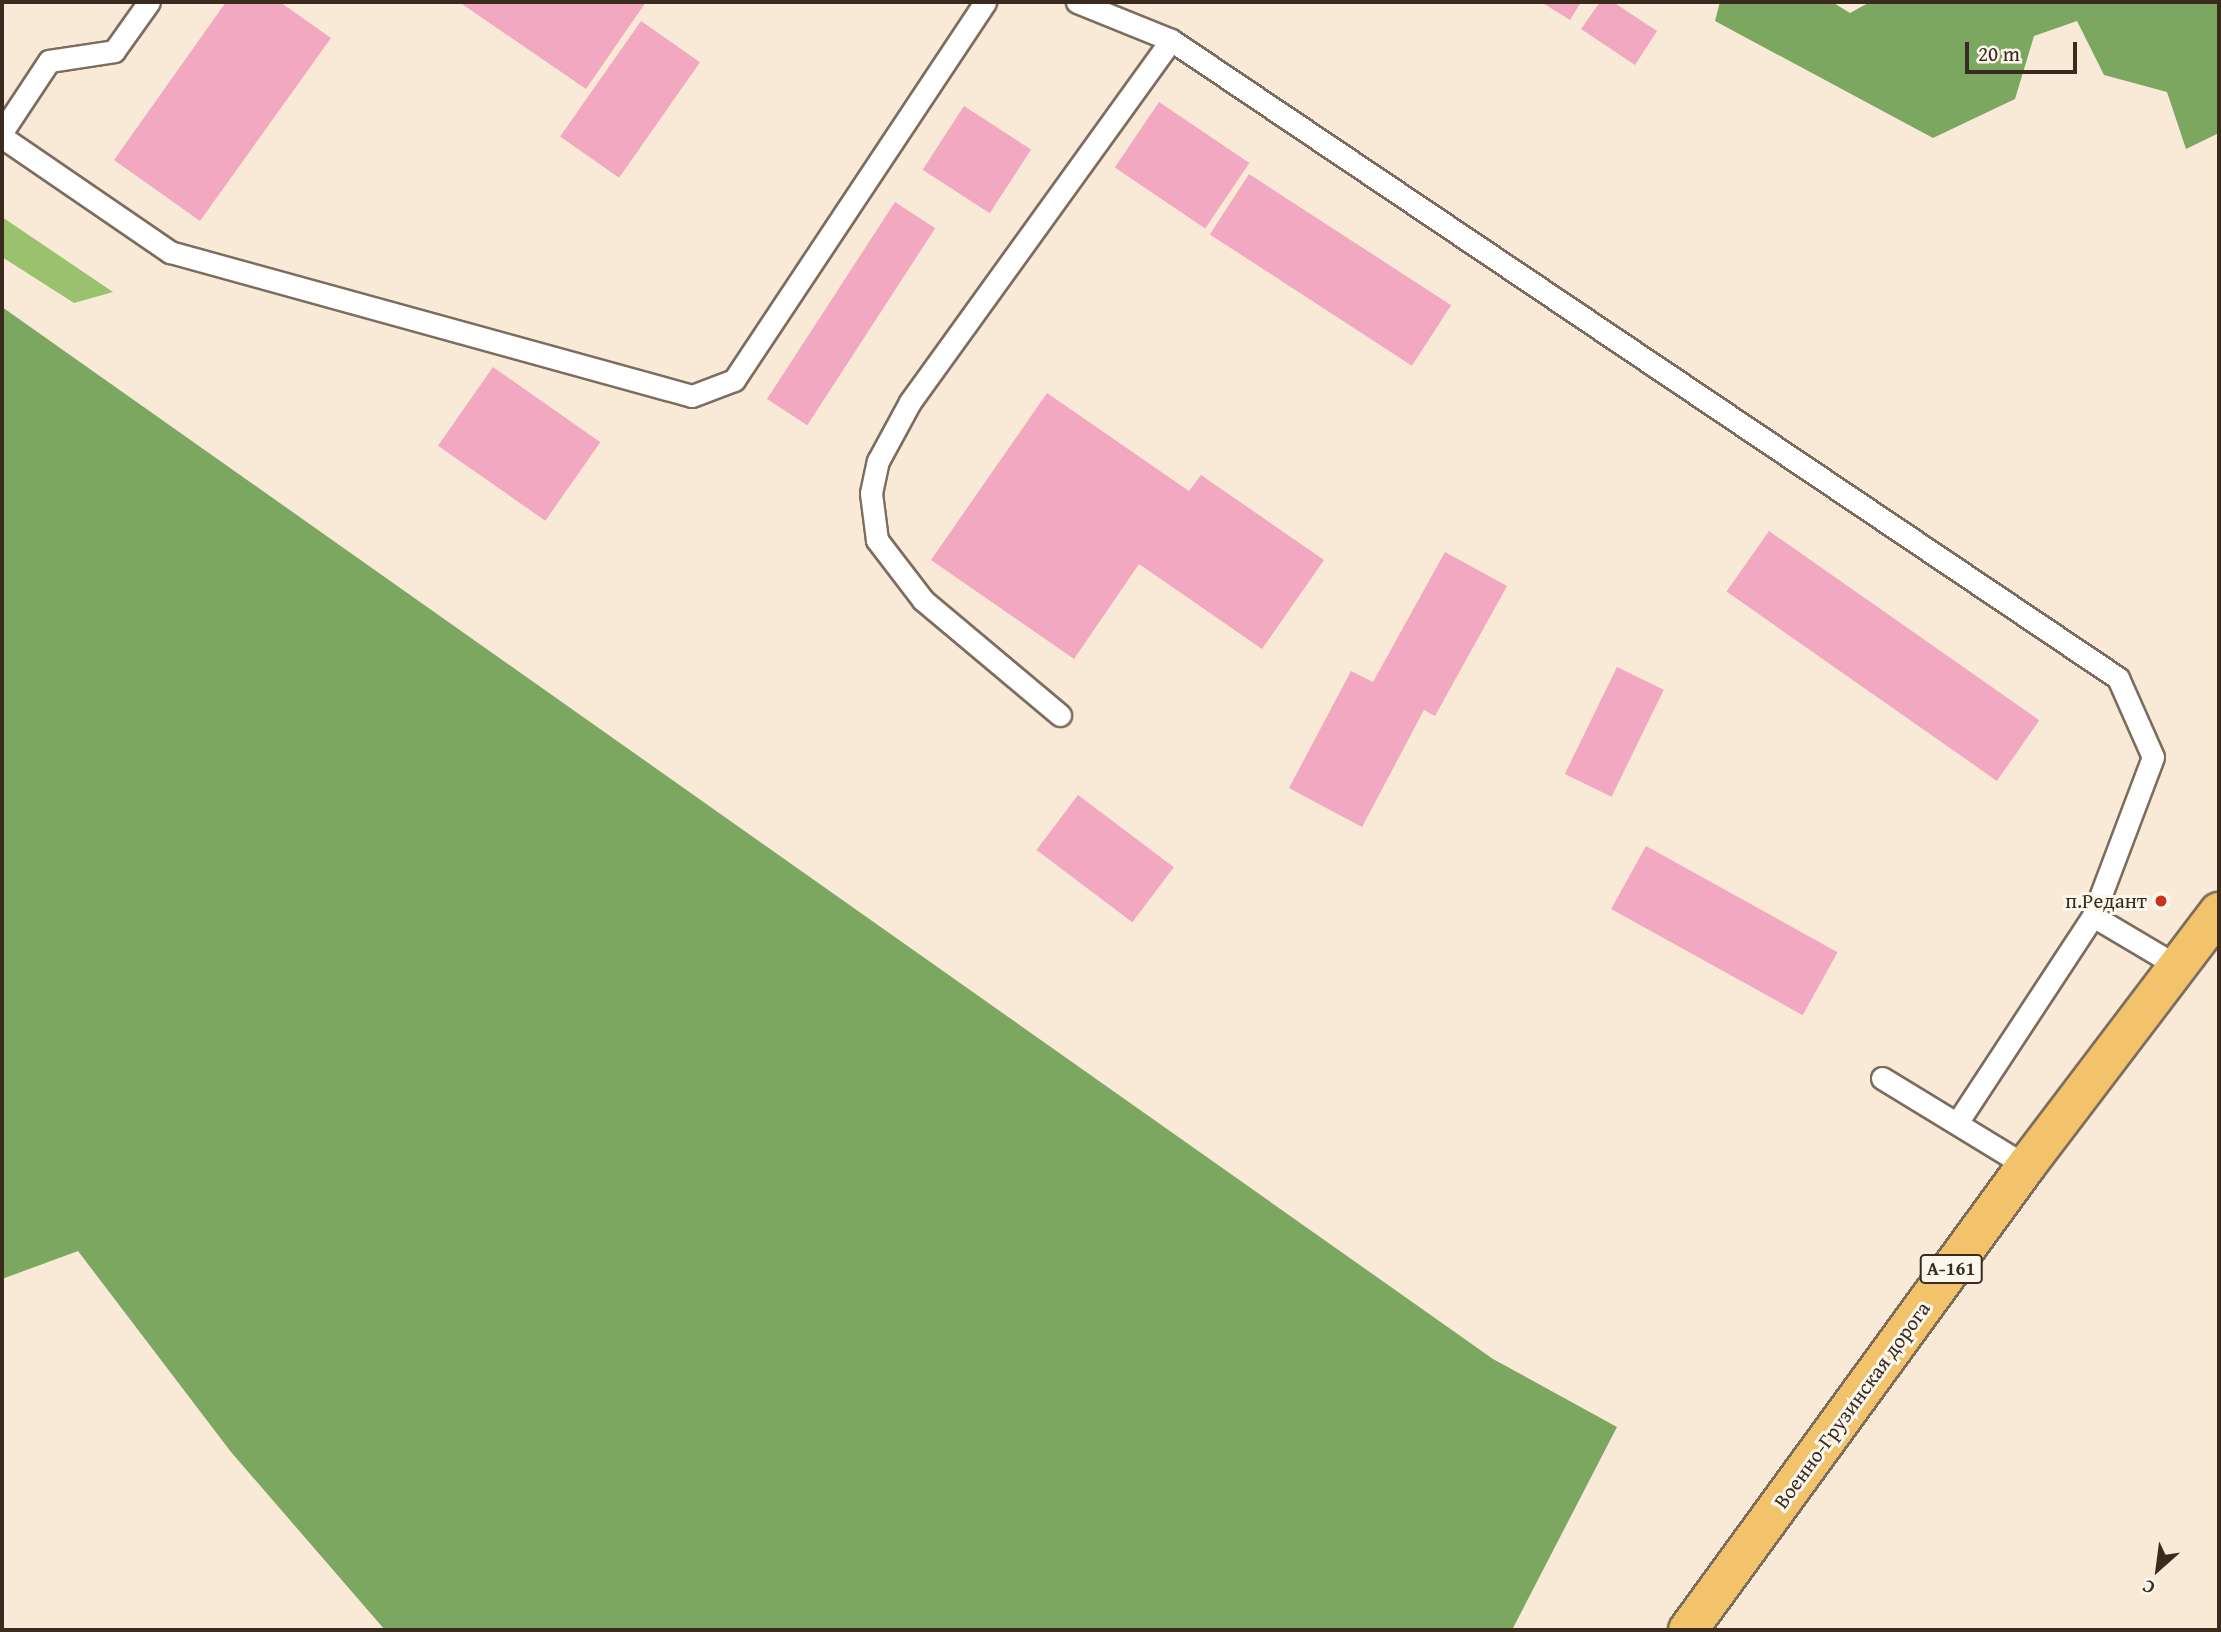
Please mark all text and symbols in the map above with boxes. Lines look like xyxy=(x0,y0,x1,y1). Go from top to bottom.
scale bar xyxy=(1969,28,2081,72)
text: 20 m xyxy=(1978,38,2020,69)
place label: п.Редант xyxy=(2065,888,2147,914)
marker: п.Редант xyxy=(2153,893,2169,909)
road number: А-161 xyxy=(1920,1254,1982,1284)
street label: Военно-Грузинская дорога xyxy=(1769,1297,1935,1513)
north arrow xyxy=(2123,1534,2193,1604)
text: С xyxy=(2137,1573,2159,1602)

